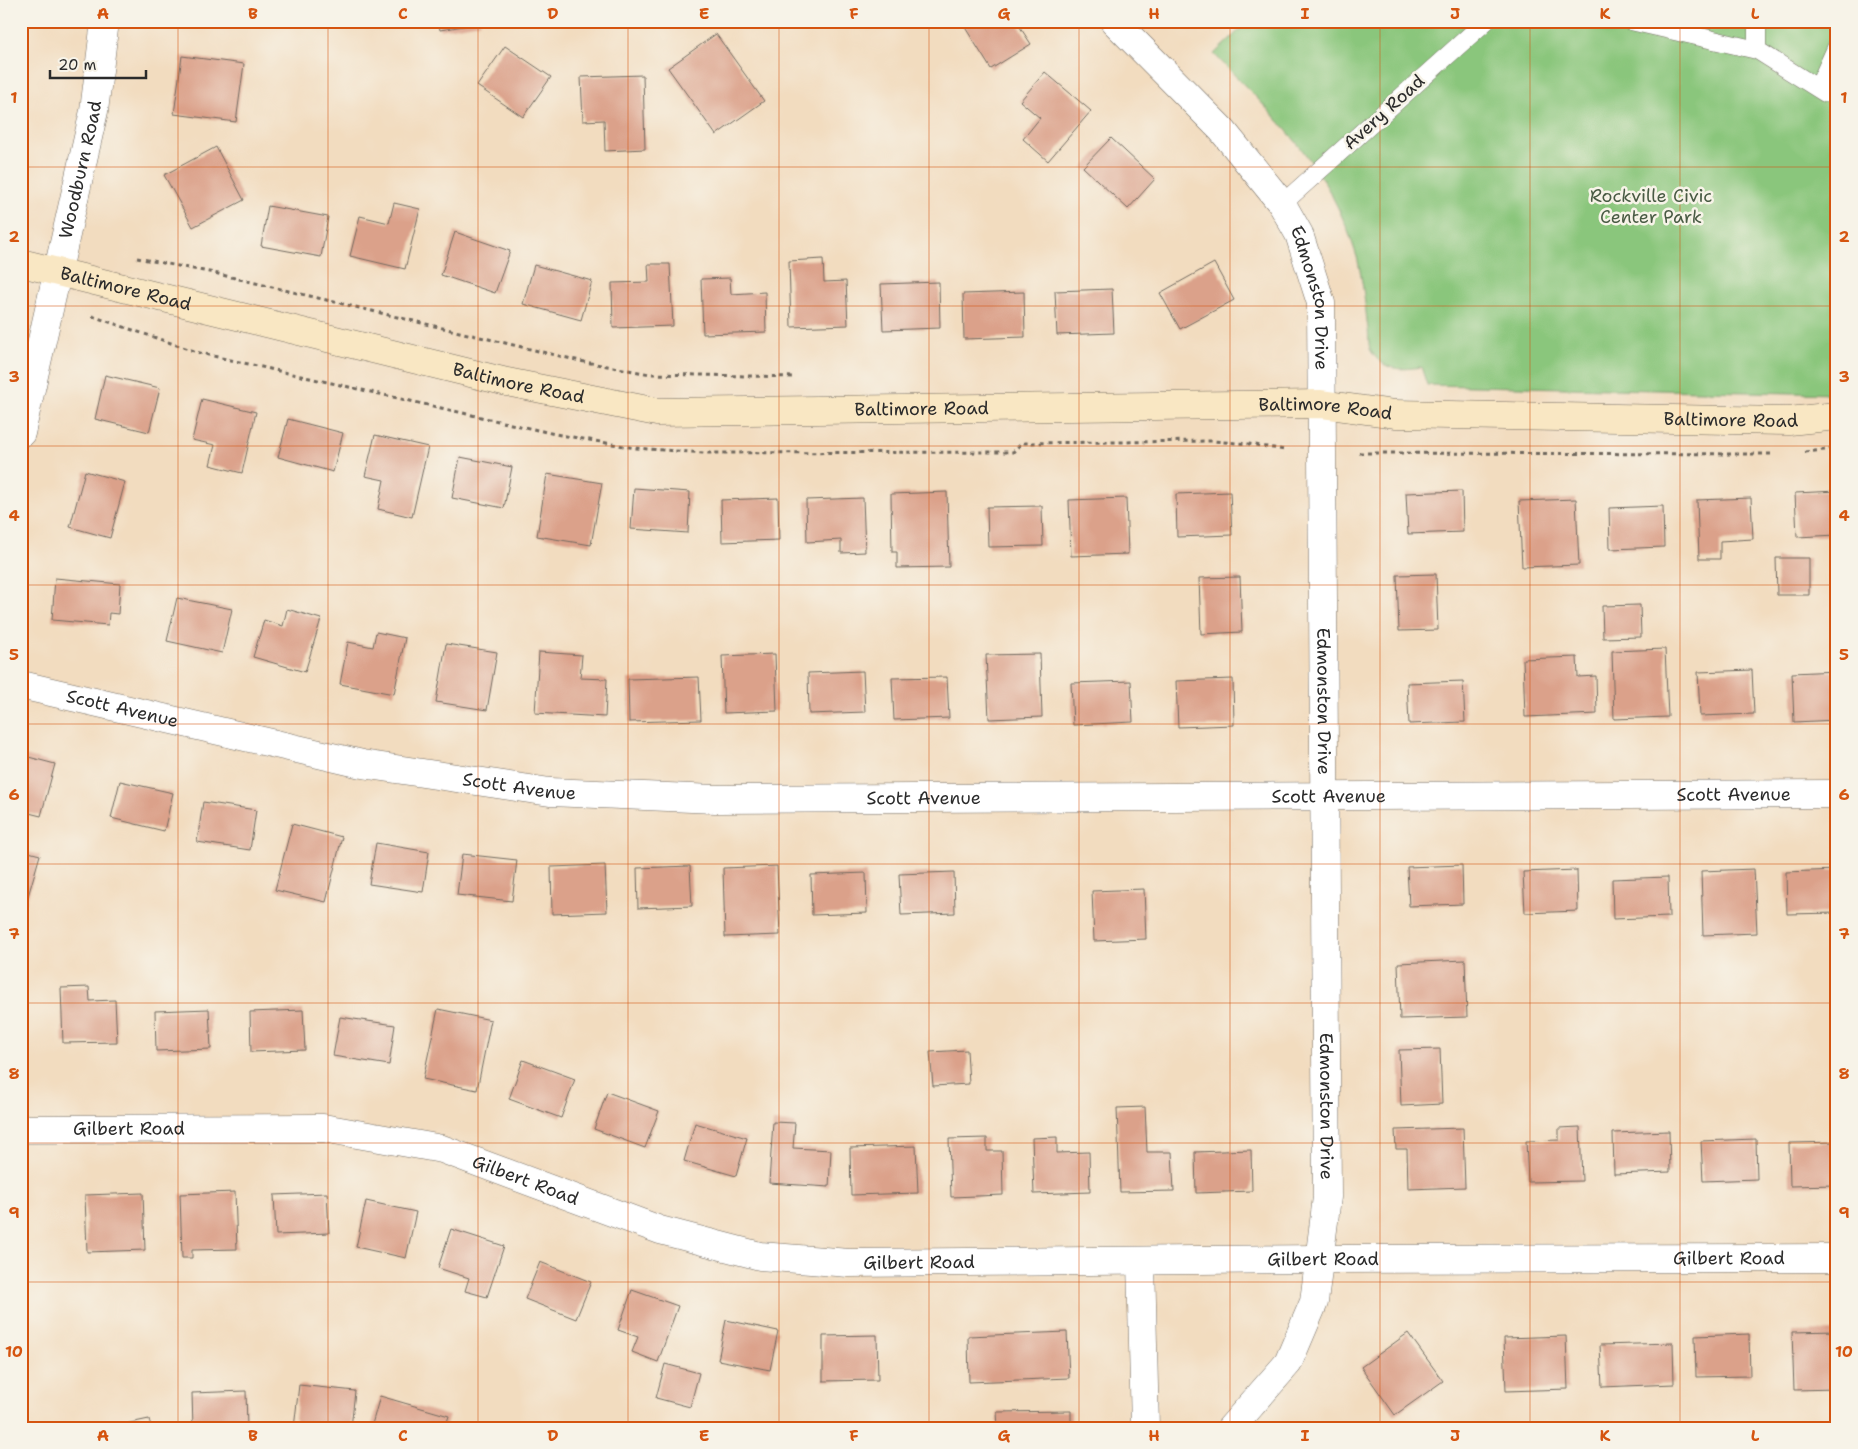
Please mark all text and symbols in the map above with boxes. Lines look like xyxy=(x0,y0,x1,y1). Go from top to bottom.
text: A xyxy=(97,3,109,24)
text: B xyxy=(248,3,258,24)
text: C xyxy=(398,3,408,24)
text: D xyxy=(547,3,559,24)
text: E xyxy=(699,3,709,24)
text: F xyxy=(849,3,859,24)
text: G xyxy=(998,3,1011,24)
text: H xyxy=(1148,3,1160,24)
text: I xyxy=(1301,3,1310,24)
text: J xyxy=(1450,3,1460,24)
text: K xyxy=(1600,3,1611,24)
text: L xyxy=(1751,3,1760,24)
scale bar xyxy=(50,48,146,80)
text: 20 m xyxy=(58,55,97,75)
street label: Avery Road xyxy=(1338,69,1430,155)
text: 1 xyxy=(10,87,18,108)
text: 1 xyxy=(1840,87,1848,108)
street label: Woodburn Road xyxy=(53,99,107,241)
park label: Rockville Civic Center Park xyxy=(1590,184,1712,229)
street label: Edmonston Drive xyxy=(1285,221,1333,370)
text: 2 xyxy=(8,226,20,247)
text: 2 xyxy=(1838,226,1850,247)
street label: Baltimore Road xyxy=(58,261,194,316)
street label: Baltimore Road xyxy=(450,357,587,409)
text: 3 xyxy=(8,366,20,387)
text: 3 xyxy=(1838,366,1850,387)
street label: Baltimore Road xyxy=(1258,392,1394,426)
street label: Baltimore Road xyxy=(854,396,989,422)
street label: Baltimore Road xyxy=(1664,407,1799,433)
text: 4 xyxy=(8,505,20,526)
text: 4 xyxy=(1838,505,1850,526)
street label: Edmonston Drive xyxy=(1311,628,1336,775)
text: 5 xyxy=(9,644,19,665)
text: 5 xyxy=(1839,644,1849,665)
street label: Scott Avenue xyxy=(64,684,181,733)
street label: Scott Avenue xyxy=(461,767,577,805)
street label: Scott Avenue xyxy=(1677,782,1791,807)
text: 6 xyxy=(8,784,20,805)
street label: Scott Avenue xyxy=(1272,784,1386,809)
text: 6 xyxy=(1838,784,1850,805)
street label: Scott Avenue xyxy=(867,786,981,810)
text: 7 xyxy=(8,923,20,944)
text: 7 xyxy=(1838,923,1850,944)
street label: Edmonston Drive xyxy=(1314,1033,1339,1180)
text: 8 xyxy=(8,1063,20,1084)
text: 8 xyxy=(1838,1063,1850,1084)
street label: Gilbert Road xyxy=(73,1116,185,1141)
street label: Gilbert Road xyxy=(469,1149,582,1211)
text: 9 xyxy=(8,1202,20,1223)
text: 9 xyxy=(1838,1202,1850,1223)
street label: Gilbert Road xyxy=(1673,1246,1785,1270)
street label: Gilbert Road xyxy=(1267,1247,1379,1271)
street label: Gilbert Road xyxy=(863,1250,975,1275)
text: 10 xyxy=(5,1341,23,1362)
text: 10 xyxy=(1835,1341,1853,1362)
text: A xyxy=(97,1425,109,1446)
text: B xyxy=(248,1425,258,1446)
text: C xyxy=(398,1425,408,1446)
text: D xyxy=(547,1425,559,1446)
text: E xyxy=(699,1425,709,1446)
text: F xyxy=(849,1425,859,1446)
text: G xyxy=(998,1425,1011,1446)
text: H xyxy=(1148,1425,1160,1446)
text: I xyxy=(1301,1425,1310,1446)
text: J xyxy=(1450,1425,1460,1446)
text: K xyxy=(1600,1425,1611,1446)
text: L xyxy=(1751,1425,1760,1446)

